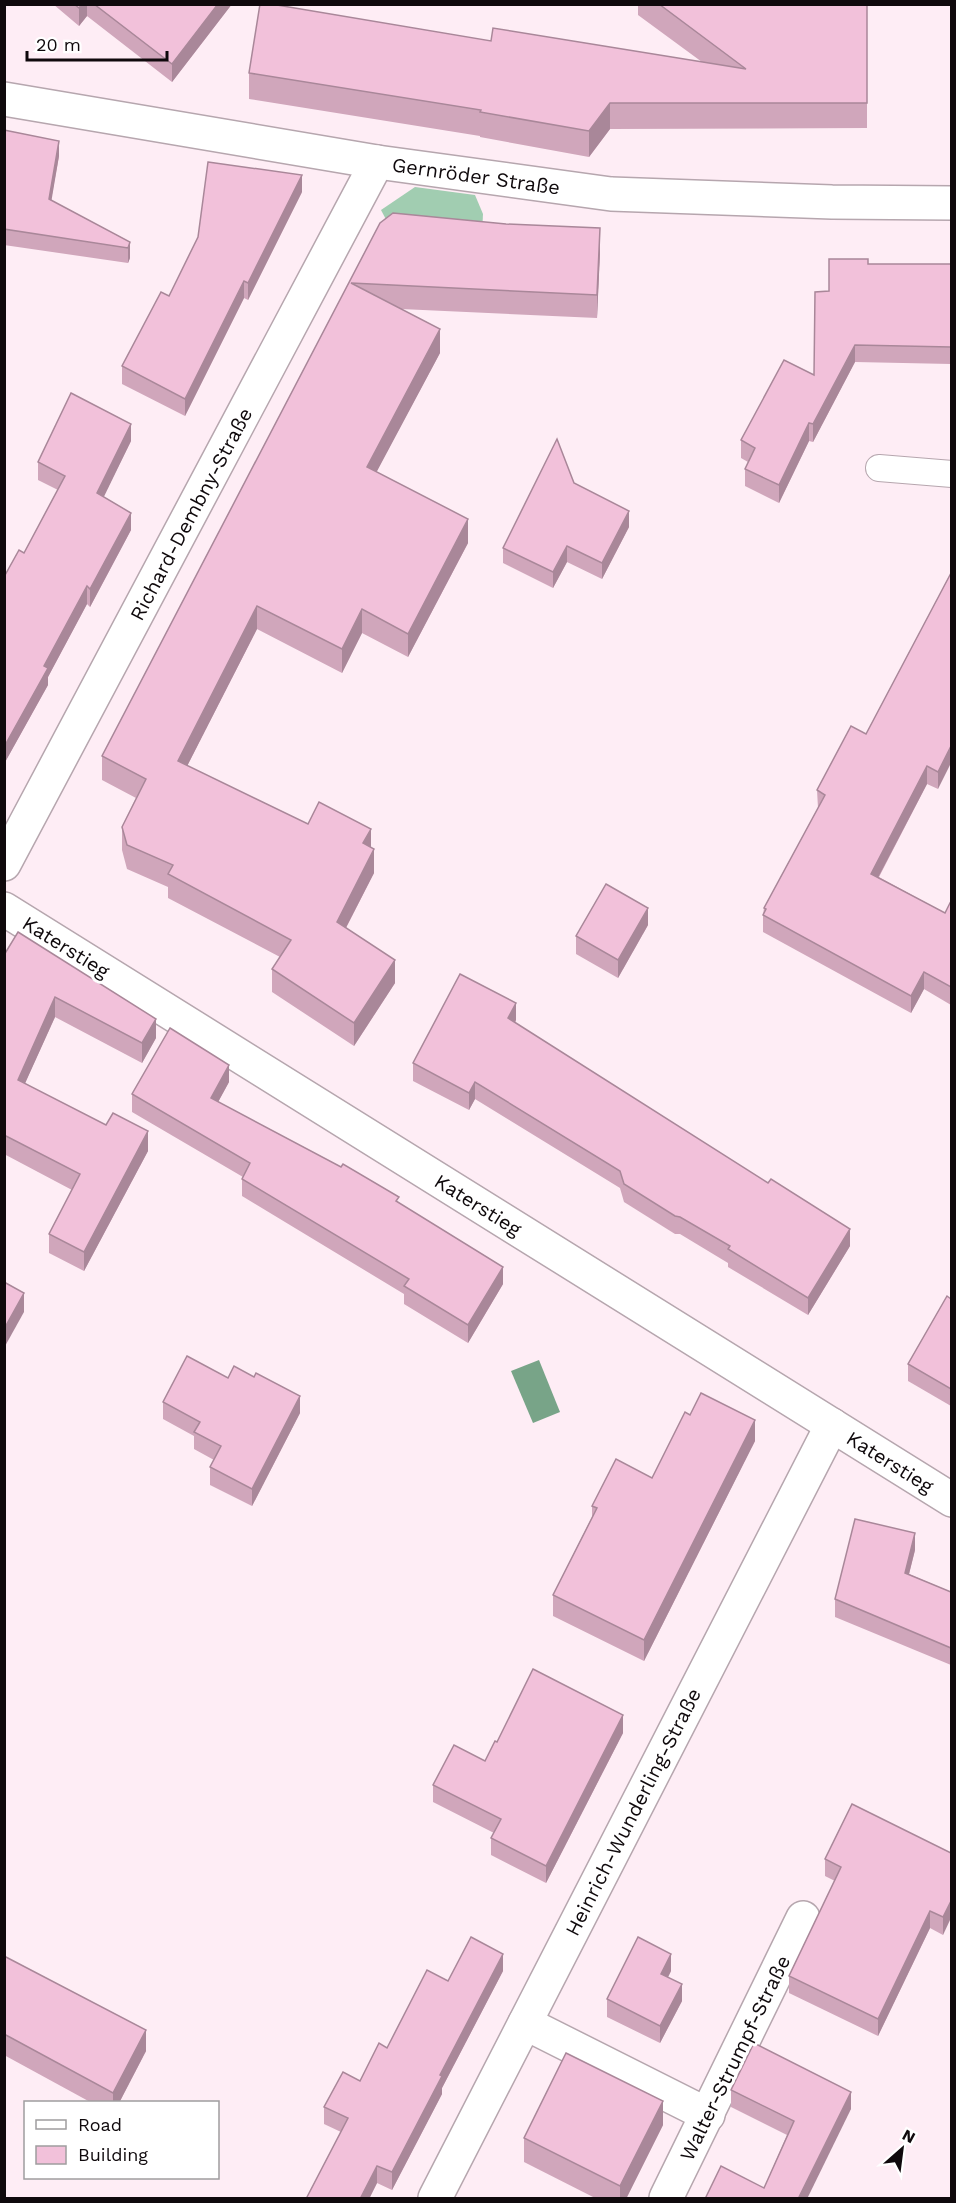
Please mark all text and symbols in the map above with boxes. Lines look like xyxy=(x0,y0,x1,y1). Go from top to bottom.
scale bar xyxy=(27,24,166,62)
text: 20 m xyxy=(36,34,81,55)
street label: Gernröder Straße xyxy=(391,152,561,200)
street label: Richard-Dembny-Straße xyxy=(125,404,257,624)
street label: Katerstieg xyxy=(18,911,114,983)
street label: Katerstieg xyxy=(430,1169,526,1241)
street label: Katerstieg xyxy=(842,1426,938,1498)
street label: Heinrich-Wunderling-Straße xyxy=(560,1684,706,1940)
street label: Walter-Strumpf-Straße xyxy=(675,1951,795,2165)
legend xyxy=(24,2101,219,2179)
text: Road xyxy=(78,2114,122,2135)
north arrow xyxy=(872,2119,932,2179)
text: N xyxy=(899,2125,919,2147)
text: Building xyxy=(78,2144,148,2165)

